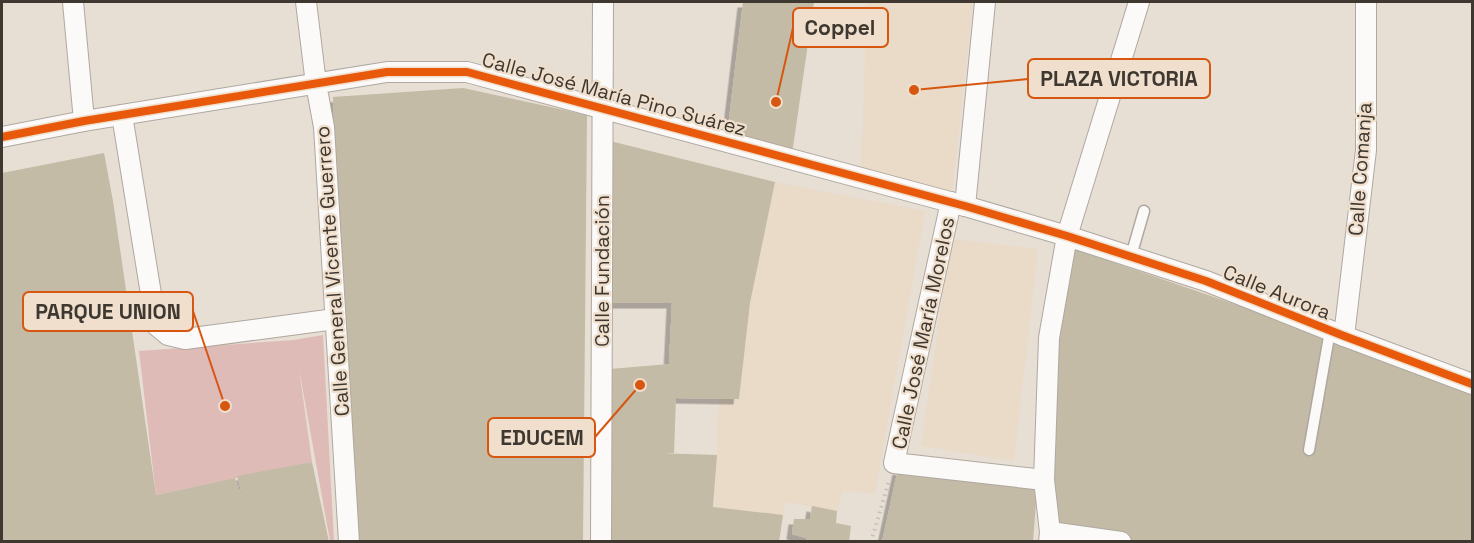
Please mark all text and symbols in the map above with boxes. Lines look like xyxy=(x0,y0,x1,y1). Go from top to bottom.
callout: Coppel xyxy=(793,8,888,47)
text: Coppel xyxy=(805,14,875,41)
street label: Calle José María Pino Suárez xyxy=(479,46,749,142)
callout: PLAZA VICTORIA xyxy=(1028,59,1210,98)
text: PLAZA VICTORIA xyxy=(1040,65,1198,92)
street label: Calle Comanja xyxy=(1342,101,1378,237)
street label: Calle General Vicente Guerrero xyxy=(309,125,355,417)
street label: Calle Fundación xyxy=(589,195,615,347)
street label: Calle José María Morelos xyxy=(886,215,960,451)
street label: Calle Aurora xyxy=(1219,259,1335,325)
callout: PARQUE UNION xyxy=(23,292,193,331)
text: PARQUE UNION xyxy=(35,298,181,325)
callout: EDUCEM xyxy=(488,418,595,457)
text: EDUCEM xyxy=(500,424,584,451)

